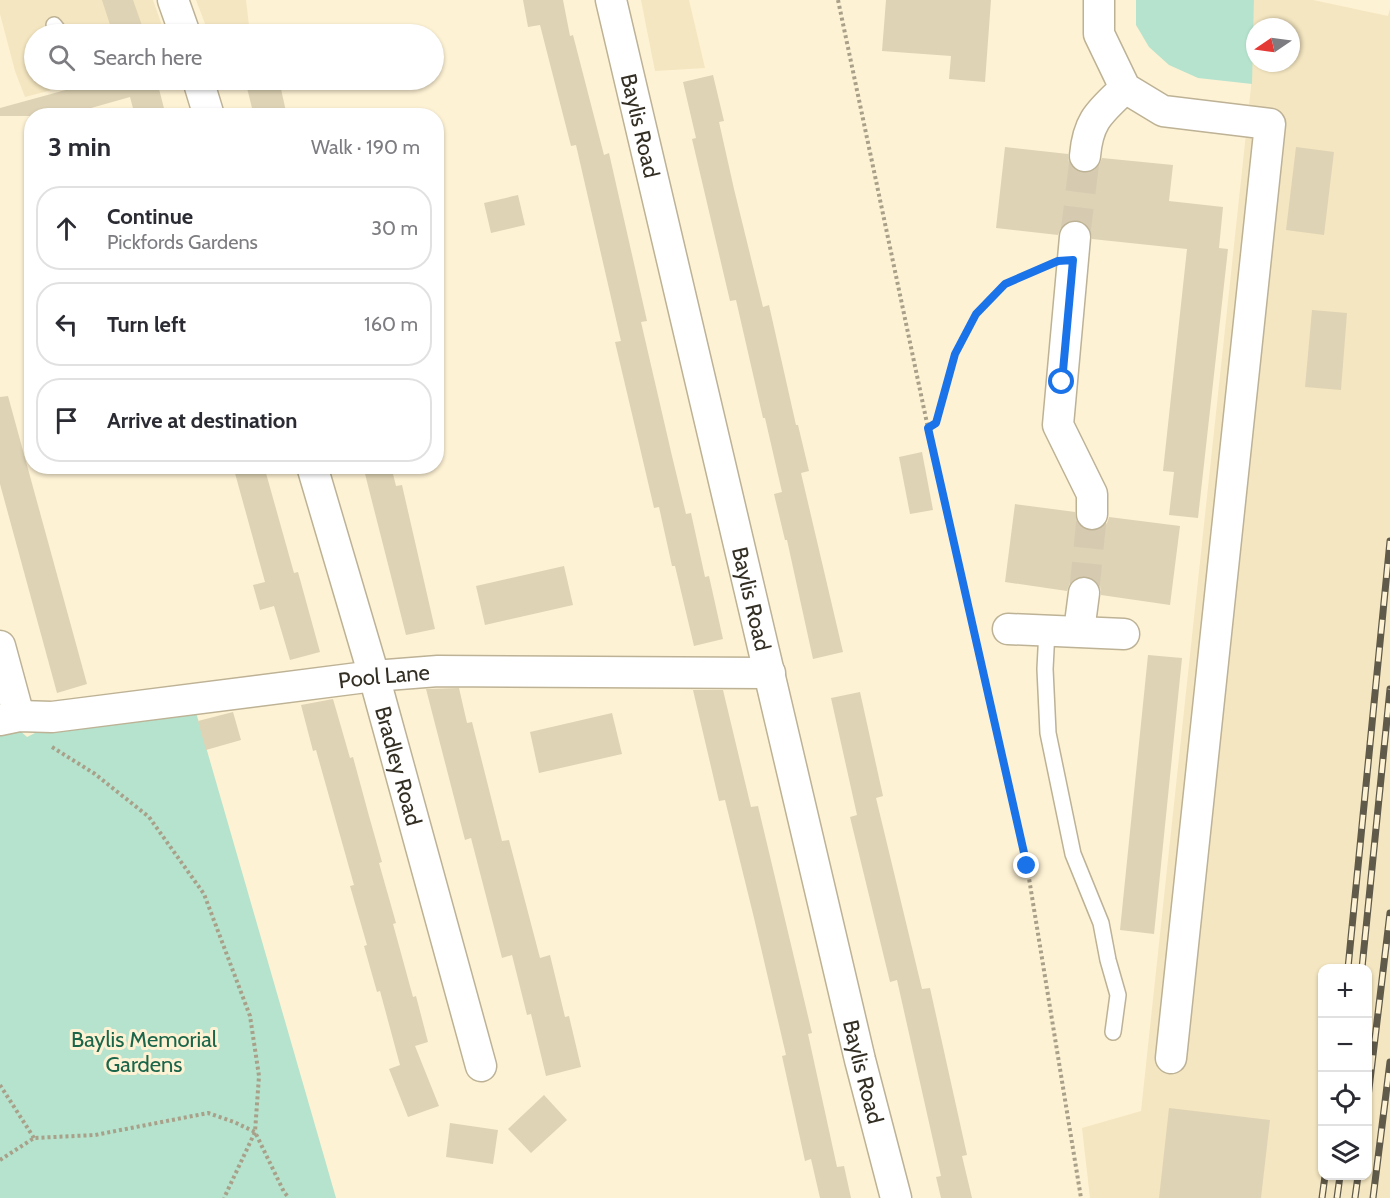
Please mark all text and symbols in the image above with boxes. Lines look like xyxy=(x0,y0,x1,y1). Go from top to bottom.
north arrow xyxy=(1246,18,1300,72)
search box xyxy=(24,24,444,90)
icon: search xyxy=(45,41,78,74)
text: Search here xyxy=(93,44,202,71)
street label: Baylis Road xyxy=(615,71,665,180)
text: 3 min xyxy=(48,131,111,163)
text: Walk · 190 m xyxy=(311,135,420,159)
text: Continue xyxy=(107,203,193,230)
icon: ahead xyxy=(50,212,83,245)
text: 30 m xyxy=(371,216,418,240)
text: Pickfords Gardens xyxy=(107,230,258,254)
icon: left xyxy=(50,308,83,341)
text: Turn left xyxy=(107,311,186,338)
text: 160 m xyxy=(364,312,418,336)
route start xyxy=(1048,368,1074,394)
icon: arrive xyxy=(50,404,83,437)
text: Arrive at destination xyxy=(107,407,297,434)
street label: Baylis Road xyxy=(726,544,776,654)
street label: Pool Lane xyxy=(337,659,431,694)
street label: Bradley Road xyxy=(369,703,427,829)
route end xyxy=(1013,852,1039,878)
map controls xyxy=(1318,964,1372,1180)
button: + xyxy=(1318,964,1372,1018)
street label: Baylis Road xyxy=(837,1017,889,1127)
button: − xyxy=(1318,1018,1372,1072)
park label: Baylis Memorial Gardens xyxy=(71,1026,218,1078)
button: locate xyxy=(1318,1072,1372,1126)
button: layers xyxy=(1318,1126,1372,1180)

